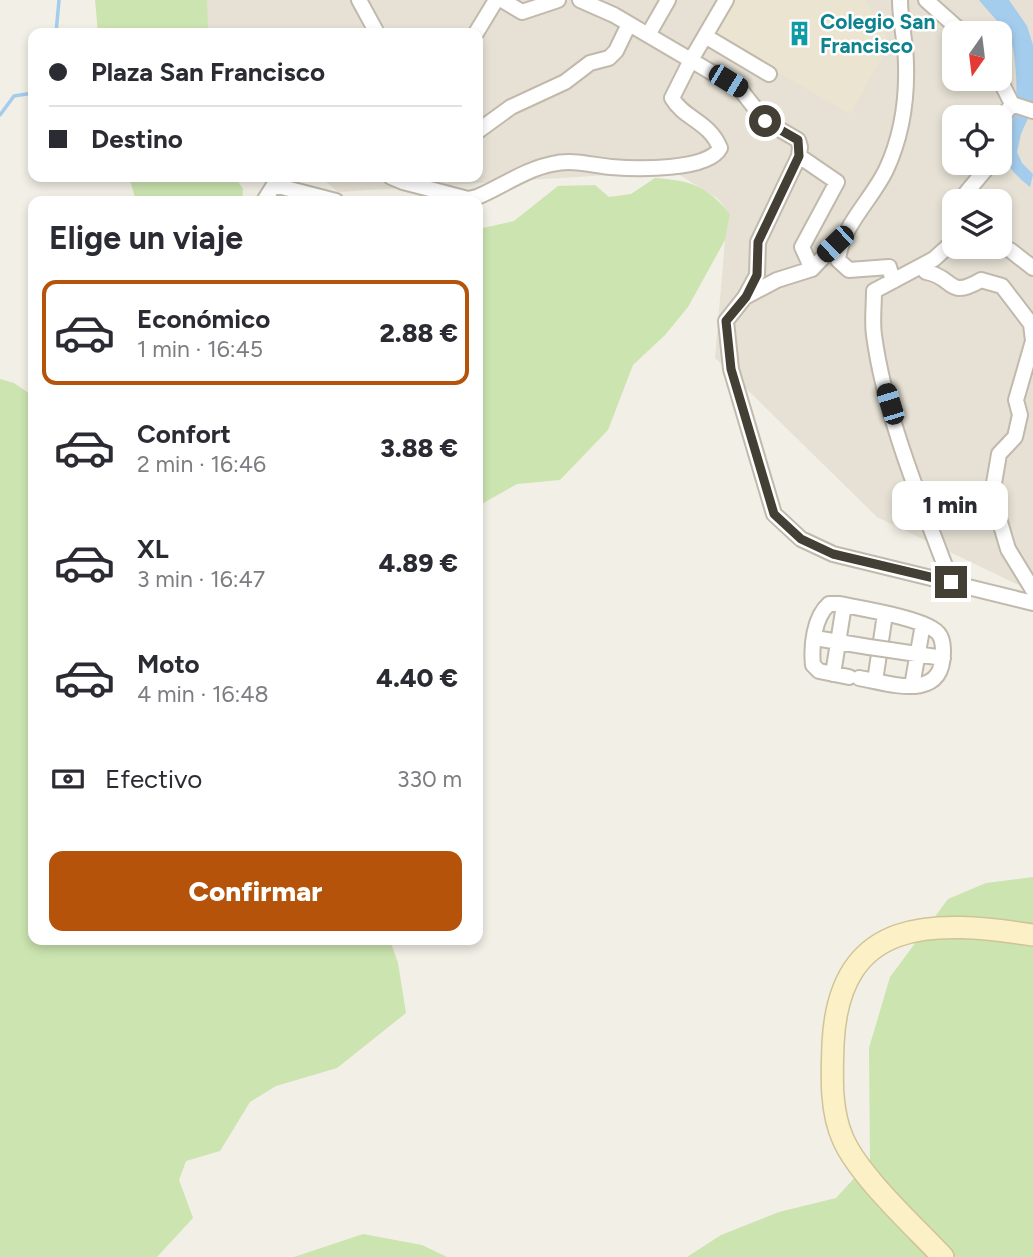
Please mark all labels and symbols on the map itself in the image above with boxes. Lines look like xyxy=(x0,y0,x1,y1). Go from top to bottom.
place label: Colegio San Francisco xyxy=(820,9,935,58)
building icon: Colegio San Francisco xyxy=(786,20,814,48)
north arrow xyxy=(942,21,1012,91)
car xyxy=(705,61,752,101)
route start xyxy=(749,105,781,137)
car xyxy=(813,222,858,266)
car xyxy=(874,381,907,427)
callout: 1 min xyxy=(893,480,1009,530)
route end xyxy=(935,566,967,598)

